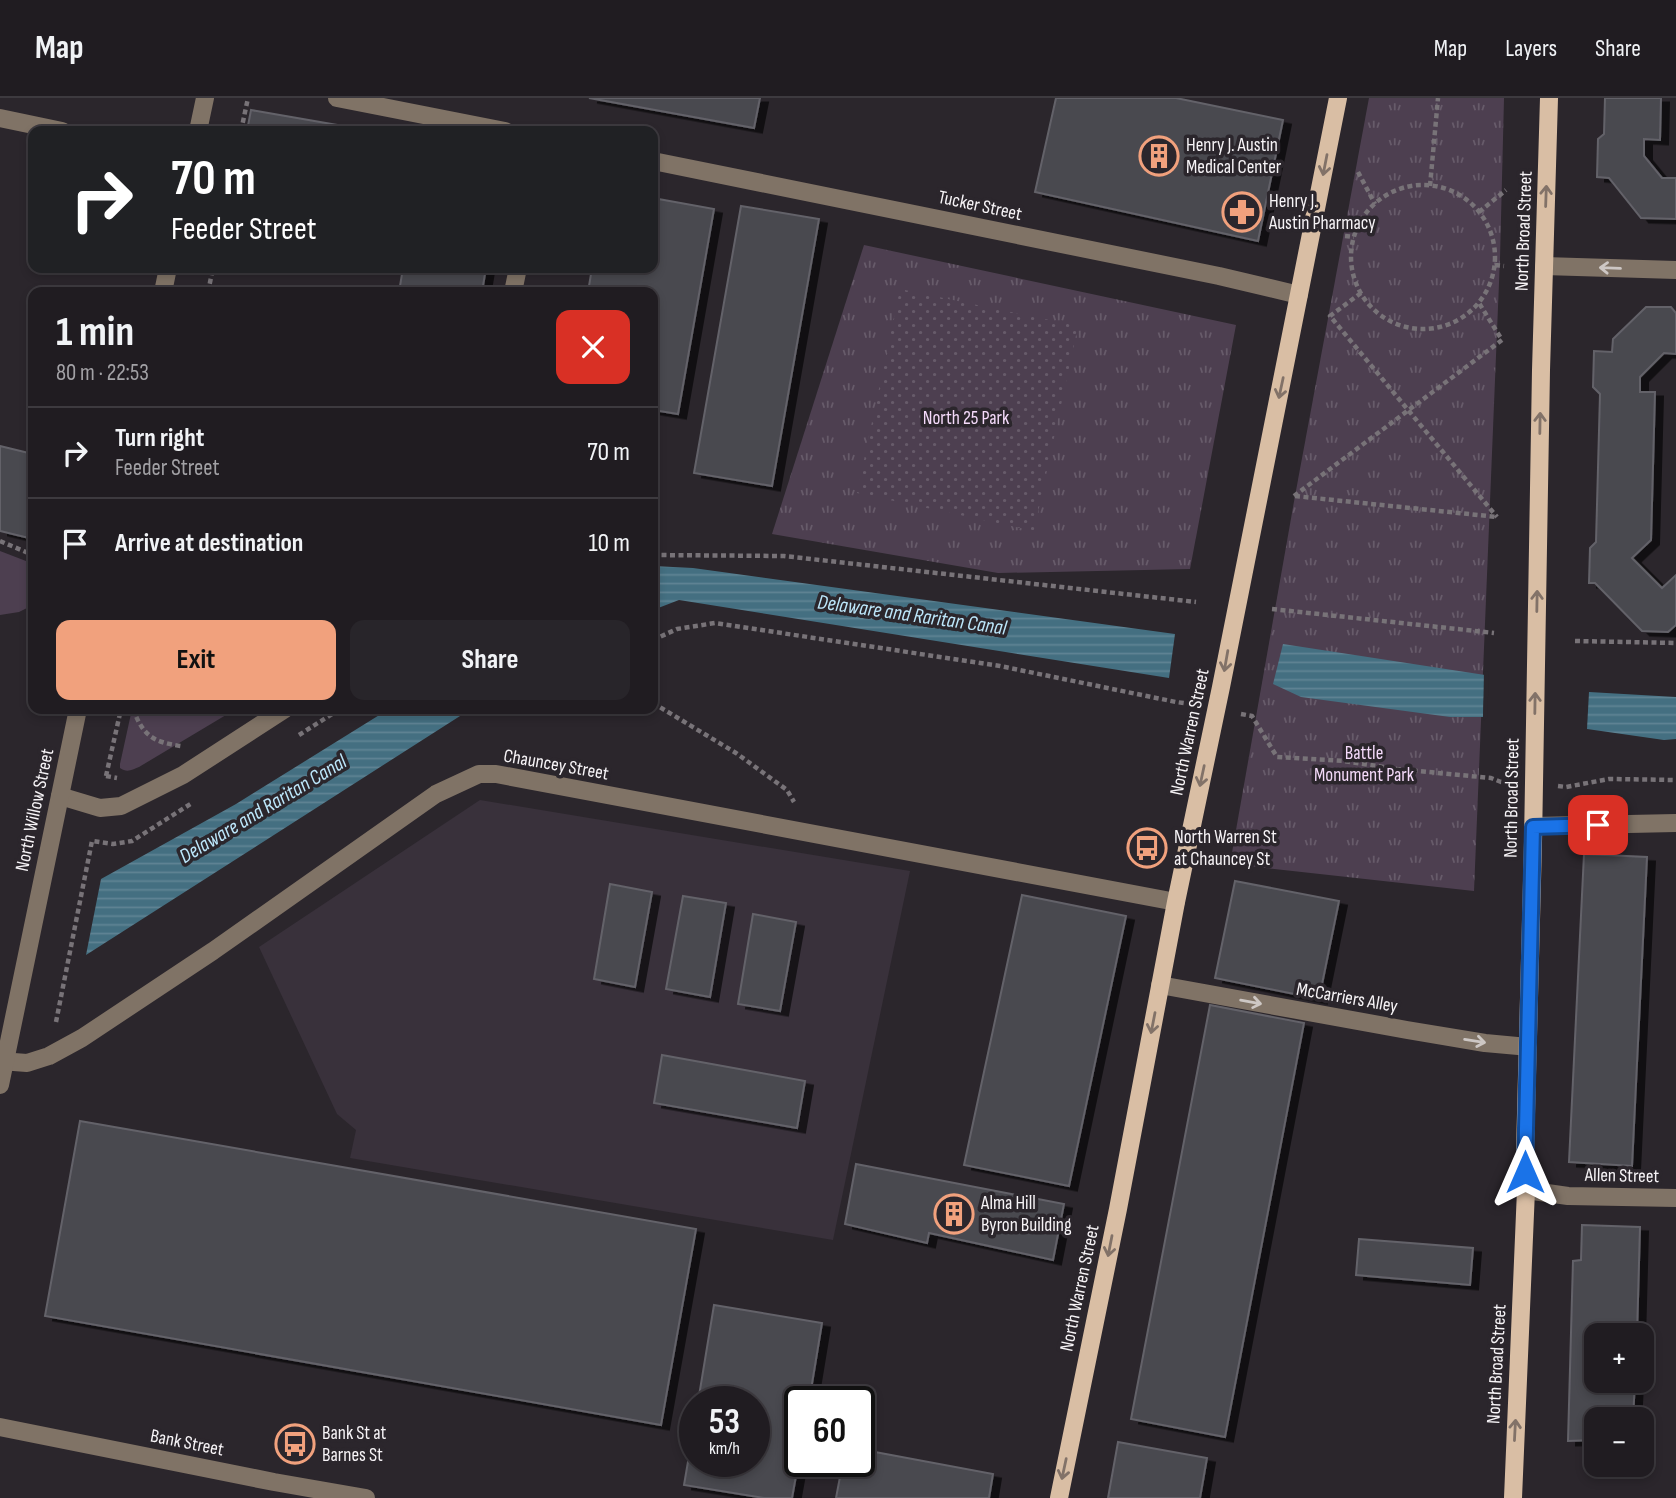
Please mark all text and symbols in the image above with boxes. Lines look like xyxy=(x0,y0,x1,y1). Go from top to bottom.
text: Map xyxy=(35,28,84,68)
text: Map xyxy=(1434,34,1467,63)
text: Layers xyxy=(1505,34,1557,63)
text: Share xyxy=(1595,34,1641,63)
place label: Henry J. Austin Medical Center xyxy=(1186,134,1282,179)
building icon: Henry J. Austin Medical Center xyxy=(1138,135,1180,177)
text: 70 m xyxy=(171,150,256,209)
one-way arrow xyxy=(1317,153,1331,176)
icon: right xyxy=(56,154,147,245)
street label: North Broad Street xyxy=(1510,170,1538,291)
one-way arrow xyxy=(1540,185,1553,208)
street label: Tucker Street xyxy=(936,186,1024,226)
place label: Henry J. Austin Pharmacy xyxy=(1268,190,1376,235)
pharmacy icon: Henry J. Austin Pharmacy xyxy=(1221,191,1263,233)
text: Feeder Street xyxy=(171,210,316,249)
one-way arrow xyxy=(1599,261,1622,274)
text: 1 min xyxy=(56,307,134,358)
button: close xyxy=(556,310,630,384)
text: 80 m · 22:53 xyxy=(56,359,149,387)
one-way arrow xyxy=(1273,376,1287,399)
park label: North 25 Park xyxy=(923,407,1010,430)
one-way arrow xyxy=(1533,412,1547,435)
text: Turn right xyxy=(115,423,204,454)
icon: right xyxy=(56,434,94,472)
text: 70 m xyxy=(587,437,630,468)
text: Feeder Street xyxy=(115,454,220,482)
icon: arrive xyxy=(56,525,94,563)
text: Arrive at destination xyxy=(115,528,303,559)
text: 10 m xyxy=(588,528,630,559)
water label: Delaware and Raritan Canal xyxy=(816,589,1009,641)
one-way arrow xyxy=(1530,590,1544,613)
button: Exit xyxy=(56,620,336,700)
button: Share xyxy=(350,620,630,700)
one-way arrow xyxy=(1219,649,1232,672)
street label: North Warren Street xyxy=(1165,666,1215,797)
one-way arrow xyxy=(1528,691,1542,714)
street label: North Broad Street xyxy=(1499,738,1525,858)
park label: Battle Monument Park xyxy=(1314,742,1415,787)
street label: Chauncey Street xyxy=(502,744,610,786)
street label: North Willow Street xyxy=(11,746,59,873)
water label: Delaware and Raritan Canal xyxy=(175,749,352,869)
one-way arrow xyxy=(1194,764,1208,787)
pin xyxy=(1568,795,1628,855)
icon: arrive xyxy=(1579,806,1617,844)
place label: North Warren St at Chauncey St xyxy=(1174,826,1277,871)
bus stop icon: North Warren St at Chauncey St xyxy=(1126,827,1168,869)
street label: McCarriers Alley xyxy=(1295,978,1400,1018)
one-way arrow xyxy=(1239,996,1262,1010)
one-way arrow xyxy=(1146,1011,1159,1034)
one-way arrow xyxy=(1464,1035,1486,1048)
position arrow xyxy=(1488,1135,1562,1209)
street label: Allen Street xyxy=(1584,1164,1660,1188)
place label: Alma Hill Byron Building xyxy=(980,1192,1072,1237)
building icon: Alma Hill Byron Building xyxy=(933,1193,975,1235)
street label: North Warren Street xyxy=(1055,1222,1105,1353)
one-way arrow xyxy=(1103,1234,1117,1257)
street label: North Broad Street xyxy=(1482,1303,1512,1425)
map controls xyxy=(1584,1323,1654,1477)
button: + xyxy=(1584,1323,1654,1393)
speed limit sign: 60 xyxy=(784,1386,875,1477)
text: 53 xyxy=(709,1401,740,1444)
button: − xyxy=(1584,1407,1654,1477)
one-way arrow xyxy=(1509,1419,1522,1442)
place label: Bank St at Barnes St xyxy=(322,1422,387,1467)
bus stop icon: Bank St at Barnes St xyxy=(274,1423,316,1465)
street label: Bank Street xyxy=(148,1425,226,1461)
text: km/h xyxy=(709,1438,740,1459)
one-way arrow xyxy=(1057,1457,1071,1480)

